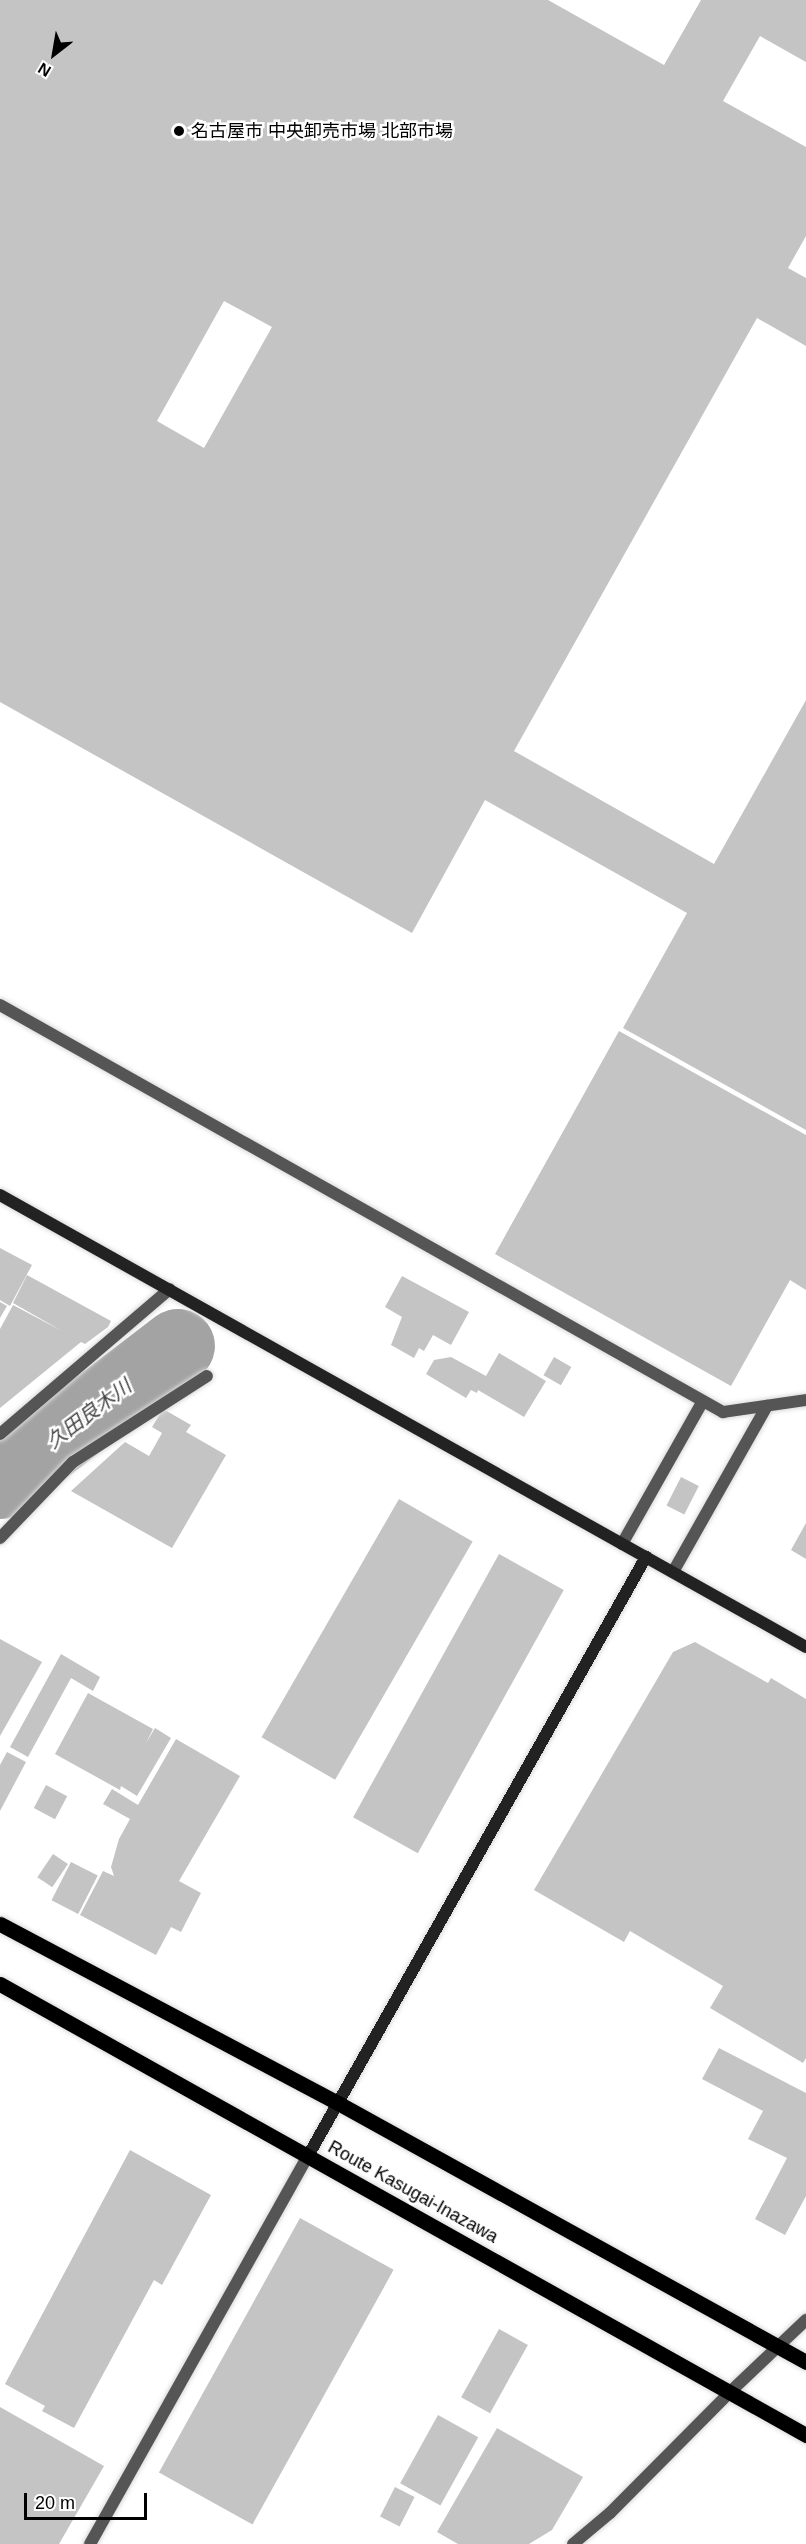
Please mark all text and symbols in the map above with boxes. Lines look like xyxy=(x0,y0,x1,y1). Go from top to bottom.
north arrow xyxy=(24,24,84,84)
text: N xyxy=(35,60,54,80)
place label: 名古屋市 中央卸売市場 北部市場 xyxy=(191,120,453,142)
marker: 名古屋市 中央卸売市場 北部市場 xyxy=(172,124,186,138)
water label: 久田良木川 xyxy=(42,1374,136,1454)
street label: Route Kasugai-Inazawa xyxy=(324,2136,502,2248)
scale bar xyxy=(27,2481,150,2519)
text: 20 m xyxy=(35,2493,75,2513)

